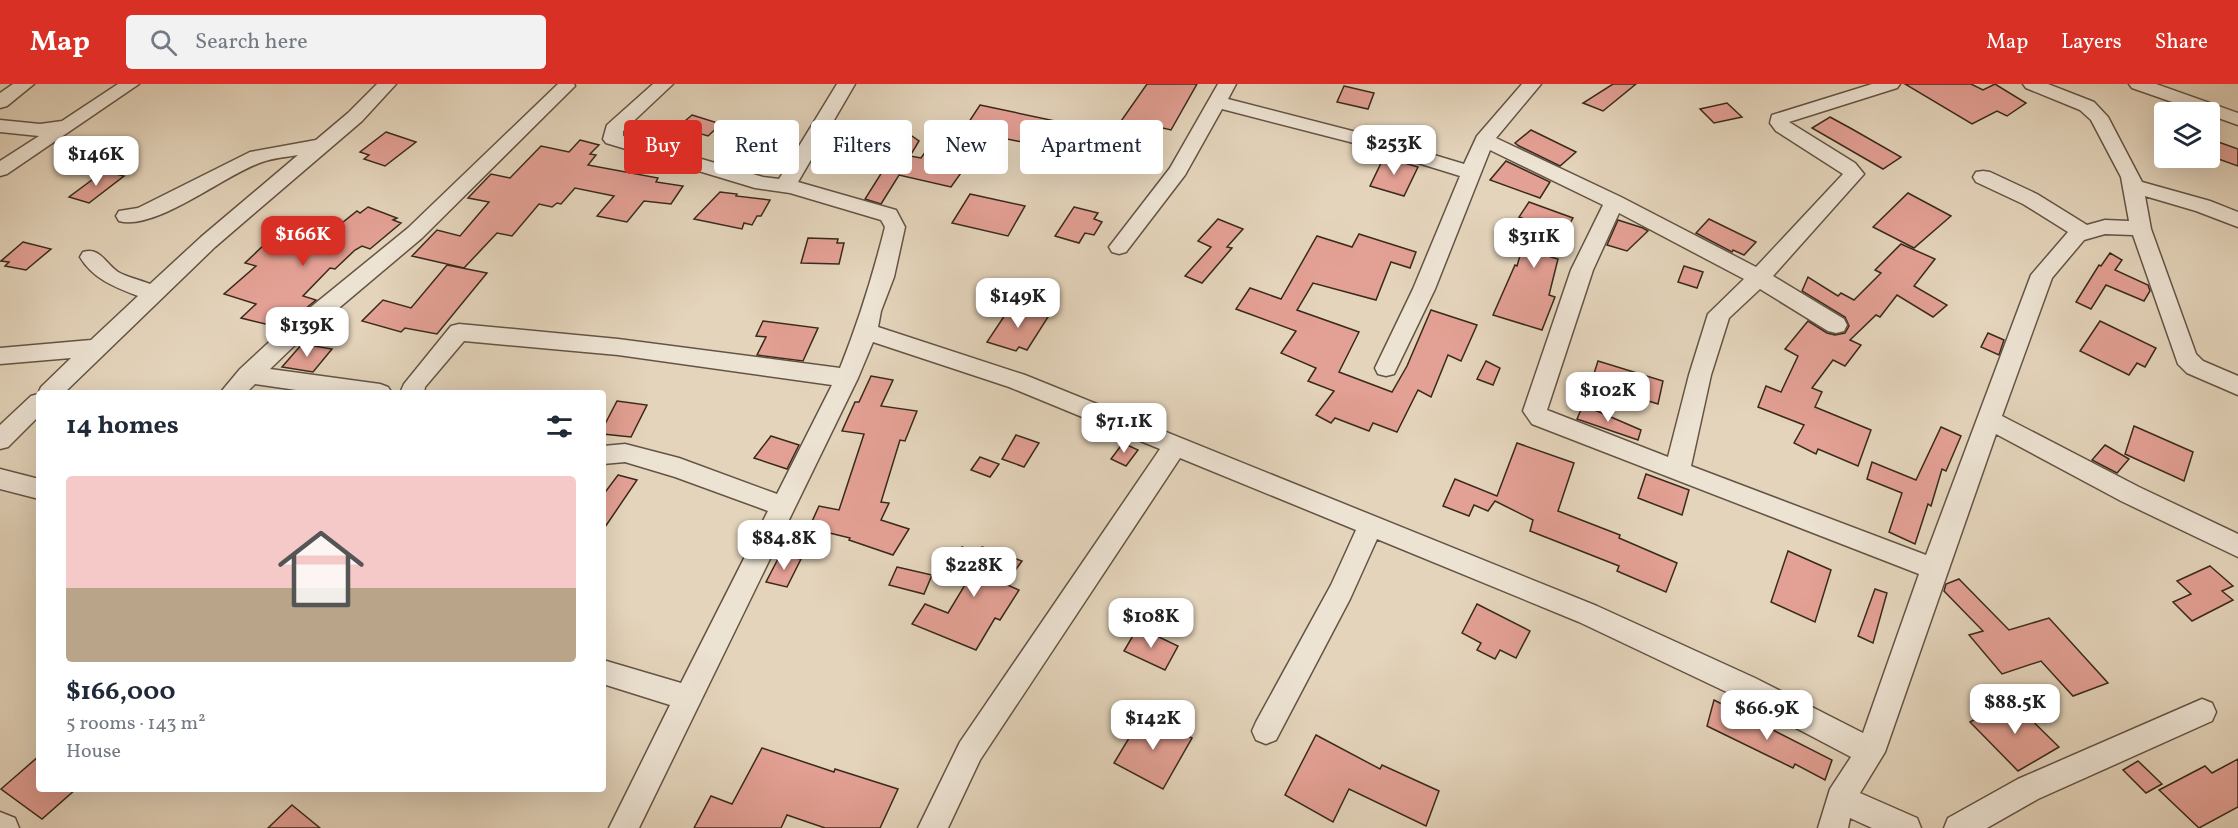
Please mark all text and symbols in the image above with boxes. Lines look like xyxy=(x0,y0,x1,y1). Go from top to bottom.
search box xyxy=(126,15,546,69)
text: Map xyxy=(30,23,90,62)
icon: search xyxy=(147,26,180,59)
text: Search here xyxy=(195,27,308,58)
text: Map xyxy=(1986,28,2028,57)
text: Layers xyxy=(2061,28,2122,57)
text: Share xyxy=(2155,28,2208,57)
map controls xyxy=(2154,102,2220,168)
button: layers xyxy=(2154,102,2220,168)
chip: Buy xyxy=(624,120,702,174)
chip: Rent xyxy=(714,120,799,174)
chip: Filters xyxy=(811,120,912,174)
chip: New xyxy=(924,120,1008,174)
chip: Apartment xyxy=(1020,120,1163,174)
pin: $253K xyxy=(1352,125,1436,176)
text: $253K xyxy=(1366,130,1422,158)
pin: $146K xyxy=(54,136,138,187)
text: $146K xyxy=(68,141,124,169)
pin: $166K xyxy=(261,216,345,267)
pin: $311K xyxy=(1492,218,1576,269)
text: $166K xyxy=(275,221,331,249)
text: $311K xyxy=(1508,223,1560,251)
pin: $149K xyxy=(976,278,1060,329)
text: $149K xyxy=(990,283,1046,311)
pin: $139K xyxy=(265,307,349,358)
text: $139K xyxy=(280,312,334,340)
pin: $102K xyxy=(1566,372,1650,423)
text: $102K xyxy=(1580,377,1636,405)
pin: $71.1K xyxy=(1075,403,1173,454)
text: 14 homes xyxy=(66,408,179,444)
text: $71.1K xyxy=(1096,408,1152,436)
icon: filters xyxy=(543,410,576,443)
icon: home xyxy=(267,515,375,623)
pin: $84.8K xyxy=(735,520,833,571)
text: $84.8K xyxy=(752,525,816,553)
pin: $228K xyxy=(932,547,1016,598)
text: $228K xyxy=(945,552,1003,580)
pin: $108K xyxy=(1109,598,1193,649)
text: $108K xyxy=(1123,603,1179,631)
text: $166,000 xyxy=(66,674,176,710)
pin: $88.5K xyxy=(1966,684,2064,735)
text: $88.5K xyxy=(1984,689,2046,717)
pin: $66.9K xyxy=(1718,690,1816,741)
text: $66.9K xyxy=(1735,695,1799,723)
pin: $142K xyxy=(1111,700,1195,751)
text: $142K xyxy=(1125,705,1181,733)
text: 5 rooms · 143 m² xyxy=(66,710,206,738)
text: House xyxy=(66,738,121,766)

